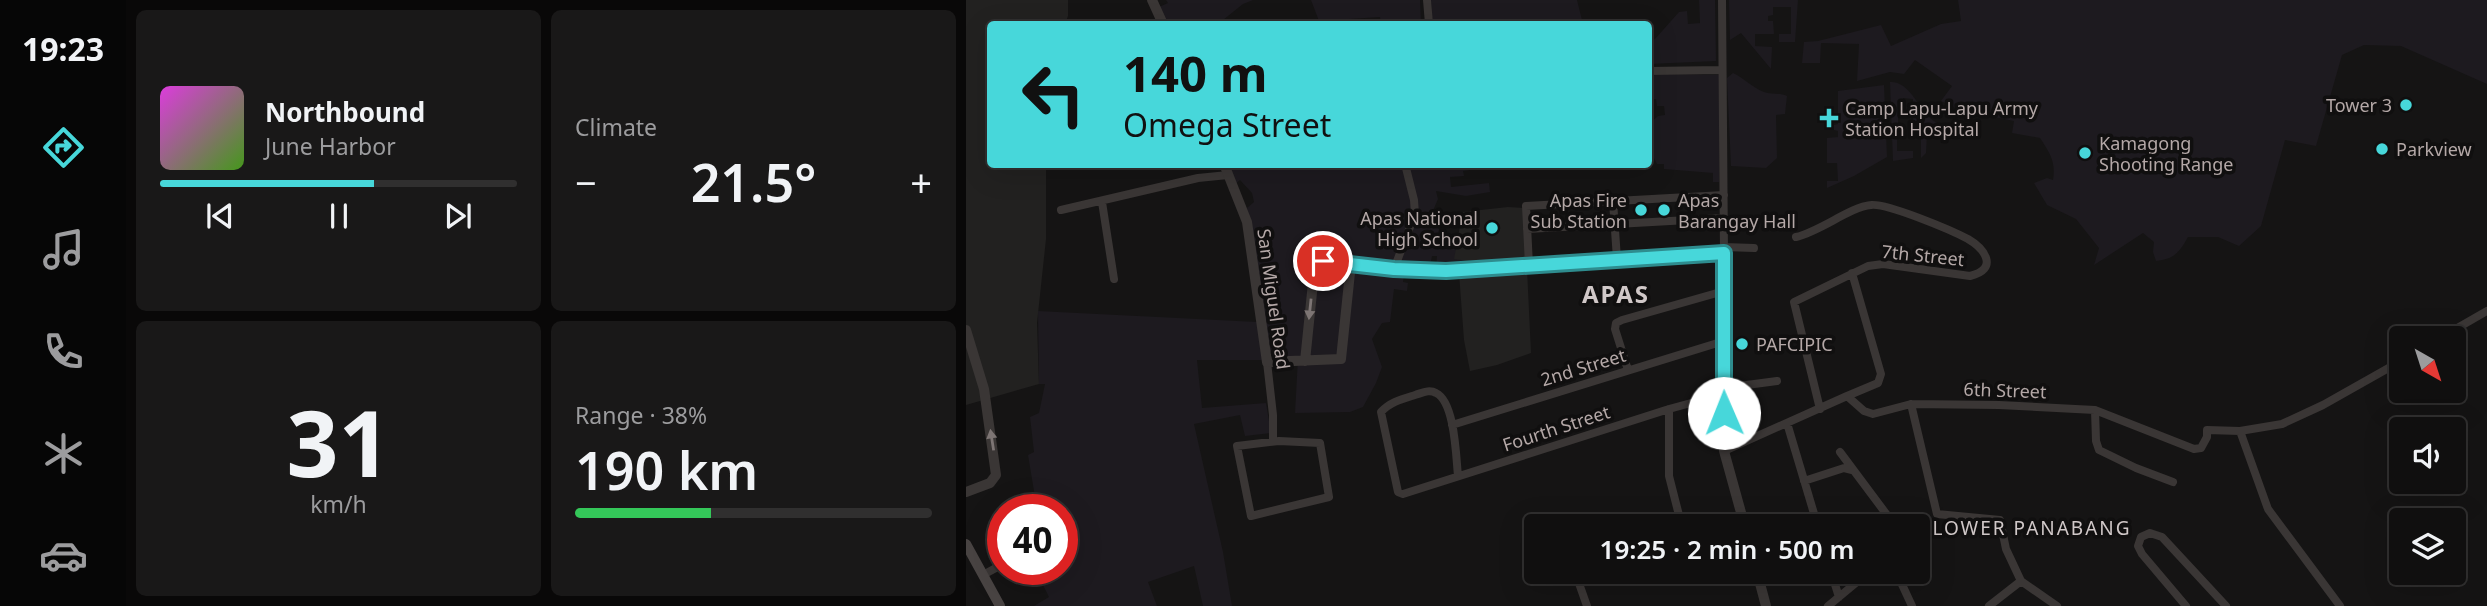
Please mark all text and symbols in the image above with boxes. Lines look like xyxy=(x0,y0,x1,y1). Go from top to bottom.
text: 19:23 xyxy=(22,27,104,70)
text: 140 m xyxy=(1123,40,1268,106)
icon: left xyxy=(1008,49,1099,140)
place label: Tower 3 xyxy=(2326,93,2392,117)
text: Northbound xyxy=(265,94,425,130)
place label: Camp Lapu-Lapu Army Station Hospital xyxy=(1845,96,2039,141)
marker: Tower 3 xyxy=(2398,97,2414,113)
text: Omega Street xyxy=(1123,103,1331,146)
marker: Camp Lapu-Lapu Army Station Hospital xyxy=(1819,108,1839,128)
text: Climate xyxy=(575,111,657,143)
icon: directions xyxy=(39,123,88,172)
text: June Harbor xyxy=(265,130,396,162)
place label: Kamagong Shooting Range xyxy=(2099,131,2233,176)
place label: Parkview xyxy=(2396,137,2472,161)
marker: Parkview xyxy=(2374,141,2390,157)
marker: Kamagong Shooting Range xyxy=(2077,145,2093,161)
text: 21.5° xyxy=(691,146,816,217)
text: − xyxy=(575,156,597,208)
text: + xyxy=(910,156,932,208)
place label: Apas Fire Sub Station xyxy=(1531,188,1627,233)
place label: Apas Barangay Hall xyxy=(1678,188,1796,233)
icon: previous xyxy=(201,197,239,235)
icon: pause xyxy=(320,197,358,235)
icon: next xyxy=(439,197,477,235)
marker: Apas Fire Sub Station xyxy=(1633,202,1649,218)
marker: Apas Barangay Hall xyxy=(1656,202,1672,218)
place label: Apas National High School xyxy=(1360,206,1478,251)
marker: Apas National High School xyxy=(1484,220,1500,236)
icon: music xyxy=(39,225,88,274)
street label: San Miguel Road xyxy=(1252,227,1296,371)
pin xyxy=(1293,231,1353,291)
street label: 7th Street xyxy=(1881,239,1966,271)
icon: arrive xyxy=(1304,242,1342,280)
district label: APAS xyxy=(1582,277,1650,310)
one-way arrow xyxy=(1305,298,1316,320)
north arrow xyxy=(2389,326,2466,402)
map controls xyxy=(2389,326,2466,585)
icon: phone xyxy=(39,327,88,376)
place label: PAFCIPIC xyxy=(1756,332,1833,356)
marker: PAFCIPIC xyxy=(1734,336,1750,352)
street label: 2nd Street xyxy=(1538,343,1629,391)
position arrow xyxy=(1687,376,1761,450)
street label: 6th Street xyxy=(1963,377,2047,403)
text: 31 xyxy=(286,380,391,504)
text: Range · 38% xyxy=(575,399,707,431)
street label: Fourth Street xyxy=(1499,399,1613,457)
button: sound xyxy=(2389,417,2466,494)
icon: climate xyxy=(39,429,88,478)
one-way arrow xyxy=(986,429,997,451)
text: 190 km xyxy=(575,434,758,505)
text: km/h xyxy=(310,488,367,520)
speed limit sign: 40 xyxy=(987,494,1078,585)
button: layers xyxy=(2389,508,2466,585)
district label: LOWER PANABANG xyxy=(1932,515,2132,541)
icon: car xyxy=(39,531,88,580)
text: 19:25 · 2 min · 500 m xyxy=(1600,531,1854,567)

